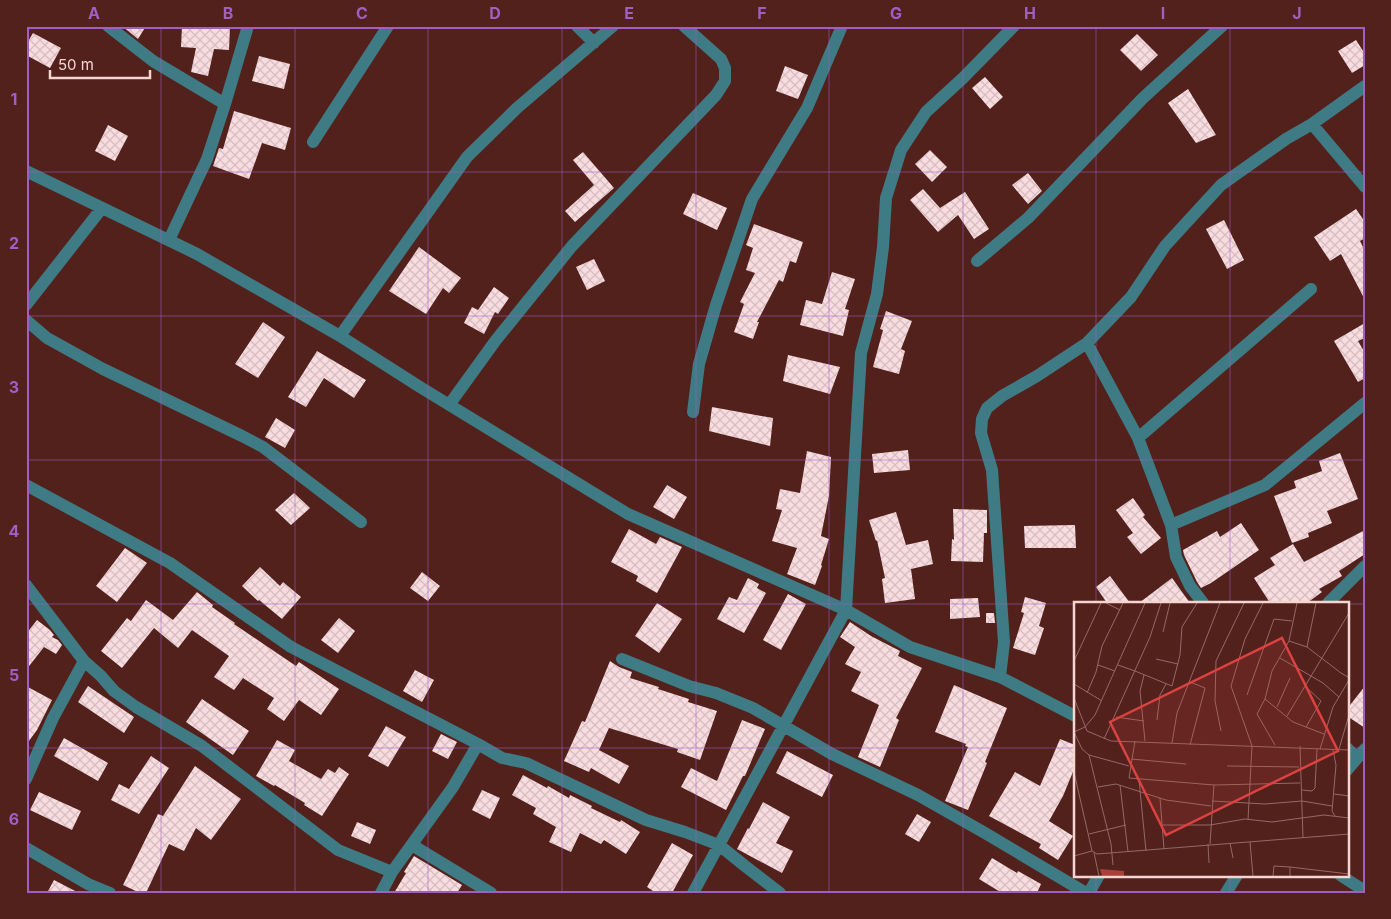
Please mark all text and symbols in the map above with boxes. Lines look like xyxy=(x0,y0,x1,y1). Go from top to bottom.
text: A xyxy=(88,3,100,23)
text: B xyxy=(223,3,233,23)
text: C xyxy=(356,3,368,23)
text: D xyxy=(489,3,501,23)
text: E xyxy=(624,3,634,23)
text: F xyxy=(757,3,767,23)
text: G xyxy=(890,3,902,23)
text: H xyxy=(1024,3,1036,23)
text: I xyxy=(1161,3,1165,23)
text: J xyxy=(1292,3,1302,23)
scale bar xyxy=(50,48,150,80)
text: 50 m xyxy=(58,55,94,74)
text: 1 xyxy=(11,89,17,109)
text: 2 xyxy=(9,233,19,253)
text: 3 xyxy=(9,377,19,397)
text: 4 xyxy=(9,521,20,541)
inset map xyxy=(1074,602,1348,876)
text: 5 xyxy=(9,665,19,685)
text: 6 xyxy=(9,809,19,829)

